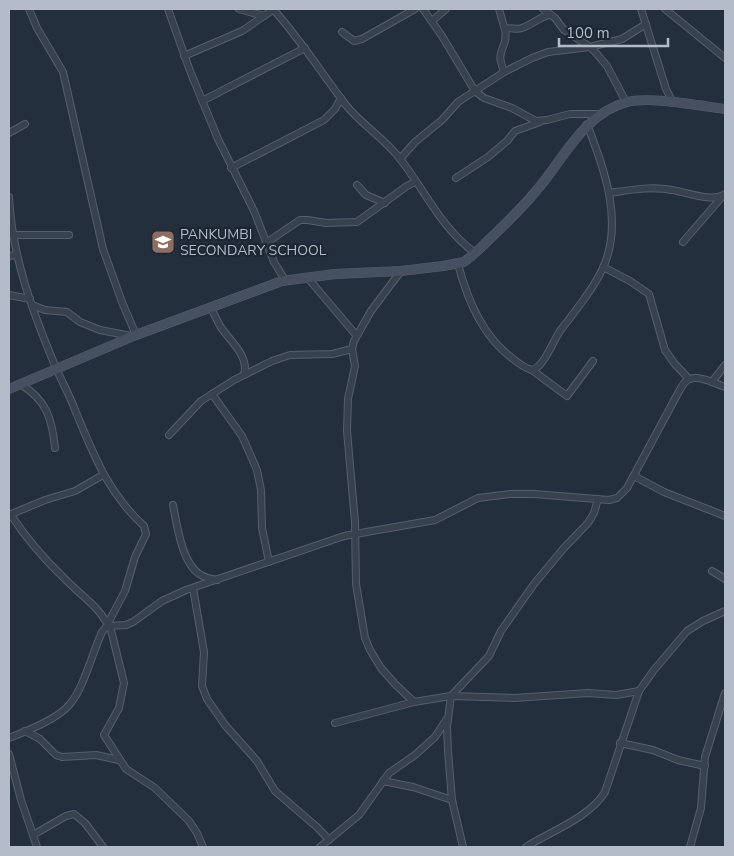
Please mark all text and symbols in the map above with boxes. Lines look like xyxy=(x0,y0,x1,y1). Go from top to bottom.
scale bar xyxy=(559,15,668,47)
text: 100 m xyxy=(566,23,610,43)
place label: PANKUMBI SECONDARY SCHOOL xyxy=(180,225,327,260)
school or university icon: PANKUMBI SECONDARY SCHOOL xyxy=(150,229,176,255)

